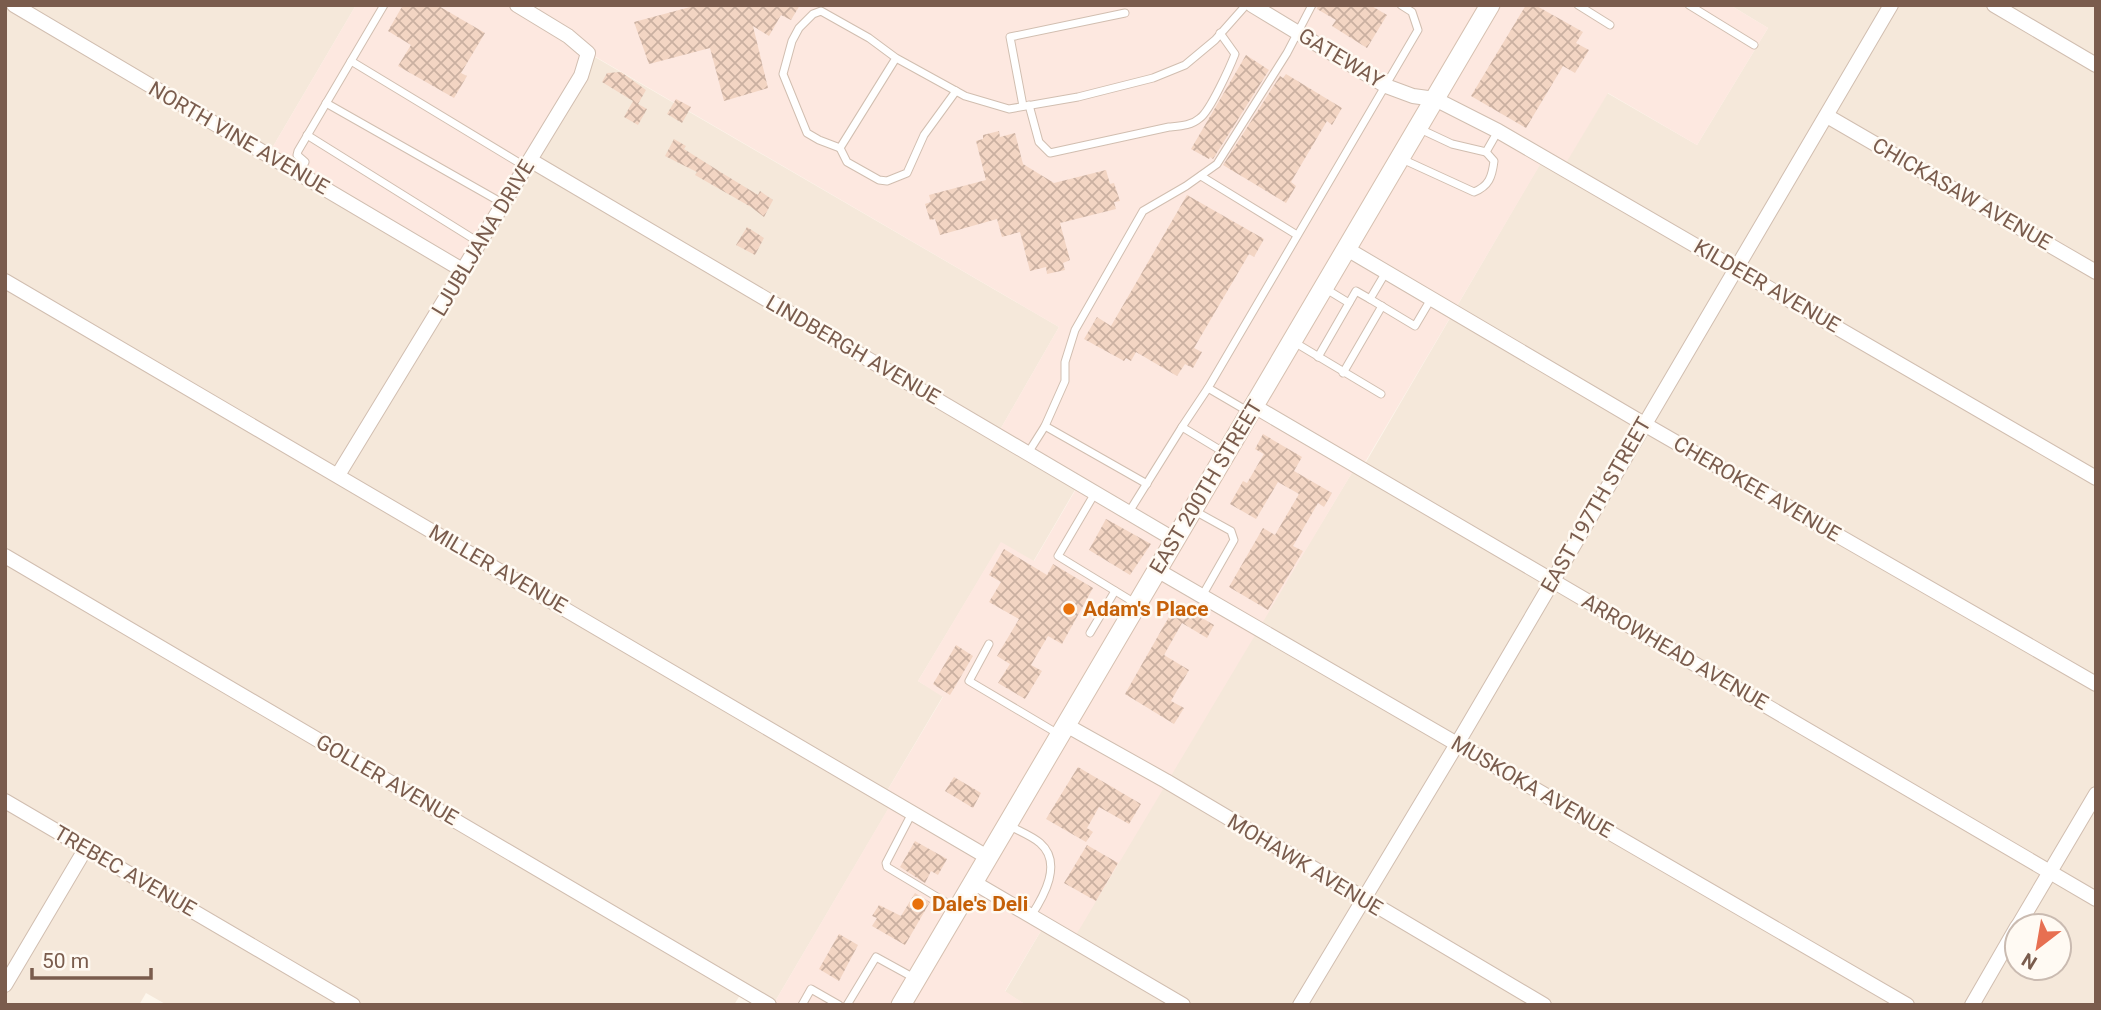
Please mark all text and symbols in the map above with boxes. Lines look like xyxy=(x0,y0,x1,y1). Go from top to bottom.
street label: GATEWAY xyxy=(1294,23,1388,93)
street label: NORTH VINE AVENUE xyxy=(145,77,333,199)
street label: CHICKASAW AVENUE xyxy=(1868,133,2056,255)
street label: LJUBLJANA DRIVE xyxy=(427,156,539,320)
street label: KILDEER AVENUE xyxy=(1690,234,1844,338)
street label: LINDBERGH AVENUE xyxy=(762,290,944,410)
street label: EAST 200TH STREET xyxy=(1145,396,1268,578)
street label: EAST 197TH STREET xyxy=(1536,413,1656,597)
street label: CHEROKEE AVENUE xyxy=(1669,431,1845,547)
street label: MILLER AVENUE xyxy=(425,520,571,618)
street label: ARROWHEAD AVENUE xyxy=(1578,589,1772,715)
place label: Adam's Place xyxy=(1083,597,1209,621)
marker: Adam's Place xyxy=(1061,601,1077,617)
street label: GOLLER AVENUE xyxy=(312,730,462,830)
street label: MUSKOKA AVENUE xyxy=(1447,731,1617,843)
street label: MOHAWK AVENUE xyxy=(1223,809,1387,921)
street label: TREBEC AVENUE xyxy=(50,821,200,921)
place label: Dale's Deli xyxy=(932,892,1028,916)
marker: Dale's Deli xyxy=(910,896,926,912)
north arrow xyxy=(2003,912,2073,982)
scale bar xyxy=(32,936,150,980)
text: N xyxy=(2018,948,2041,974)
text: 50 m xyxy=(42,949,89,973)

